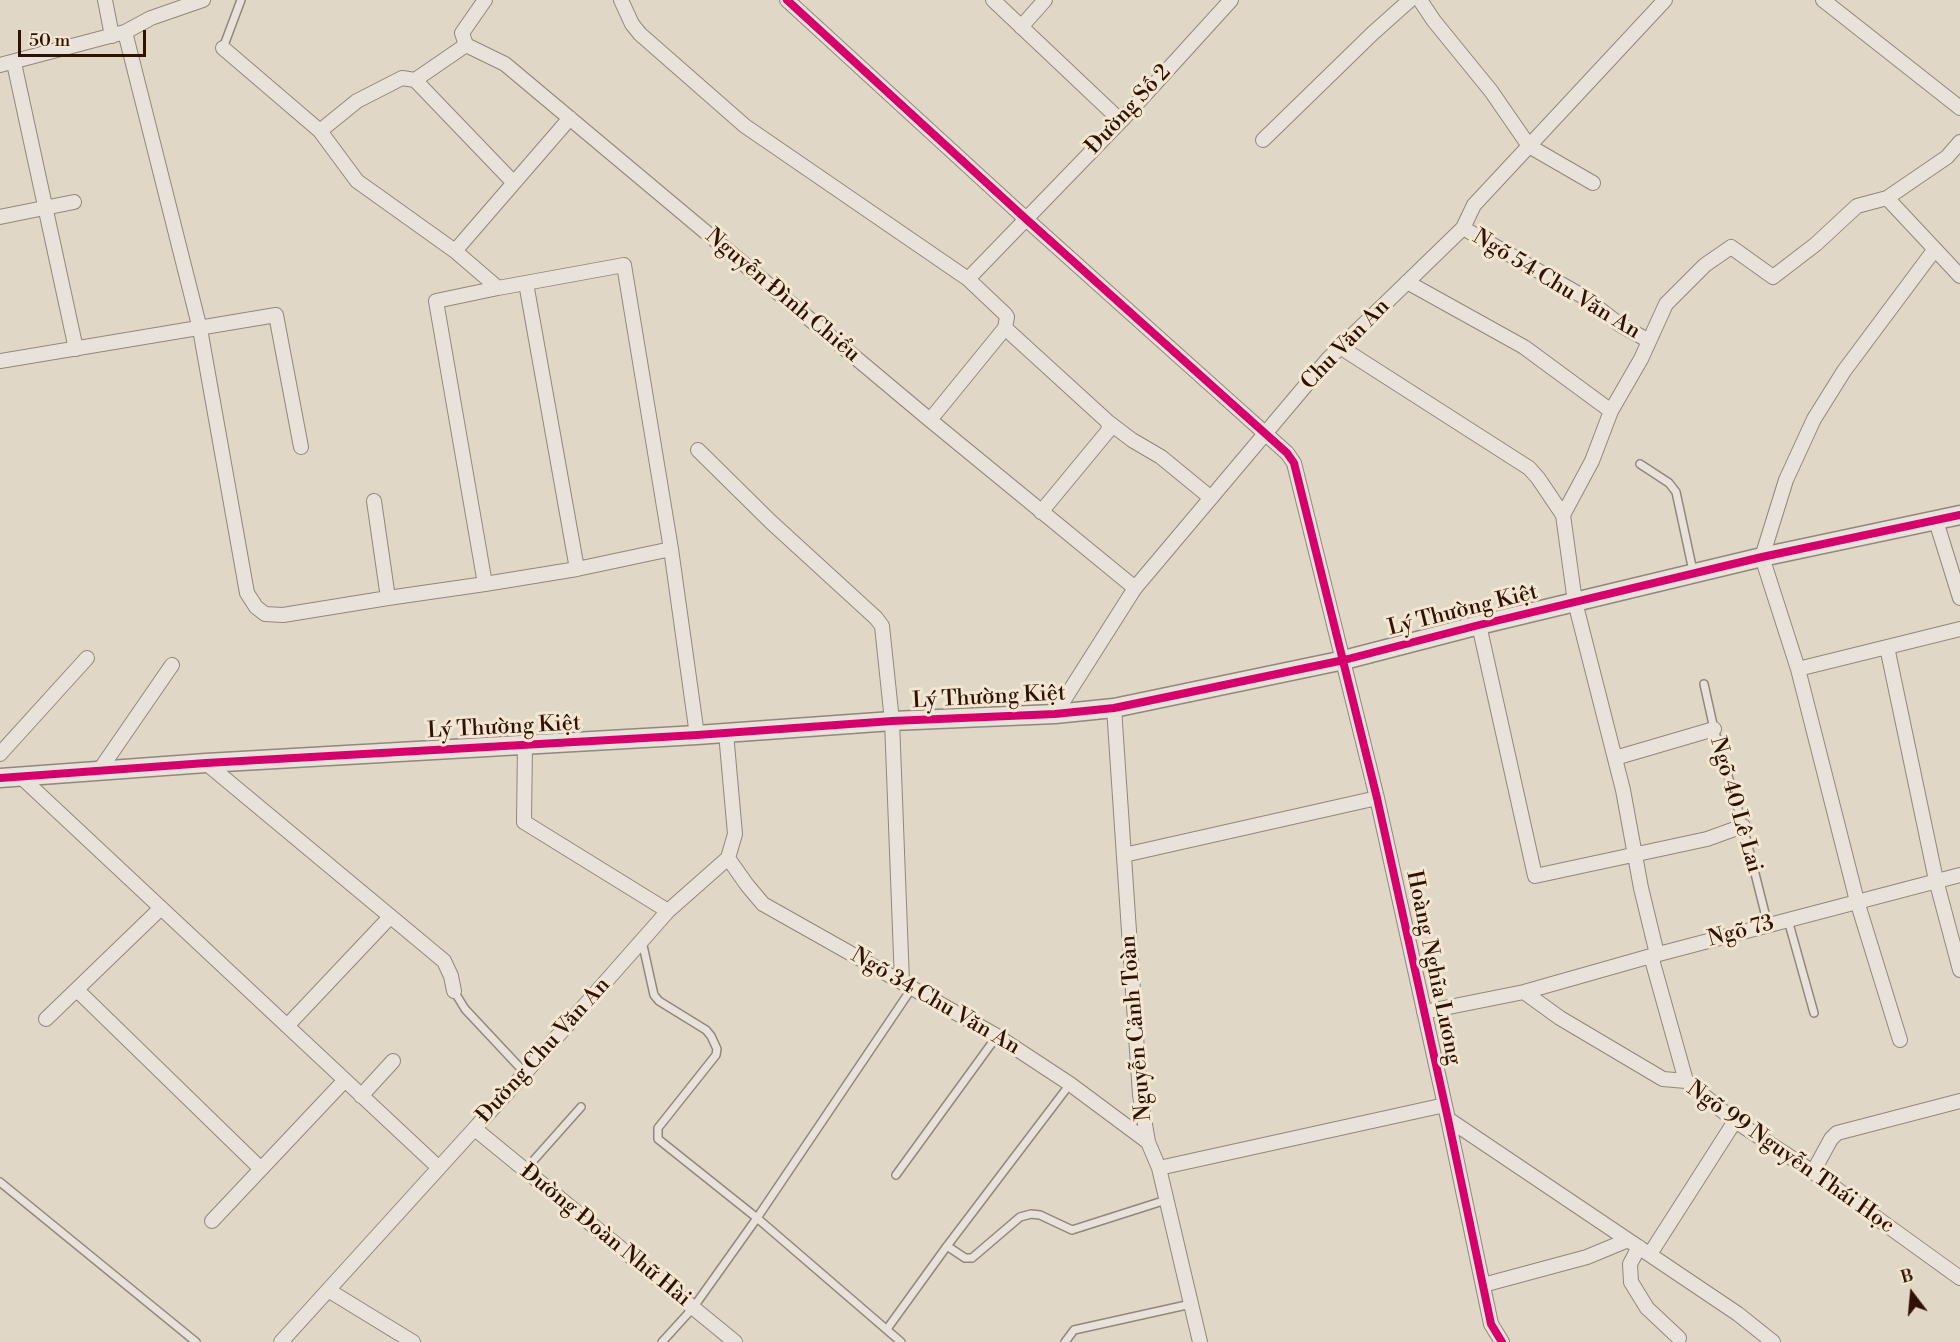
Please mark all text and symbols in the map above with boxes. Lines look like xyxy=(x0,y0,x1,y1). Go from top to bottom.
scale bar xyxy=(21,18,148,56)
text: 50 m xyxy=(29,29,70,52)
street label: Đường Số 2 xyxy=(1081,60,1177,160)
street label: Nguyễn Đình Chiểu xyxy=(699,224,865,368)
street label: Ngõ 54 Chu Văn An xyxy=(1467,225,1645,345)
street label: Chu Văn An xyxy=(1296,294,1396,396)
street label: Lý Thường Kiệt xyxy=(1385,580,1541,642)
street label: Lý Thường Kiệt xyxy=(912,681,1066,715)
street label: Lý Thường Kiệt xyxy=(427,711,581,745)
street label: Ngõ 40 Lê Lai xyxy=(1703,734,1767,876)
street label: Hoàng Nghĩa Lương xyxy=(1400,868,1466,1068)
street label: Ngõ 73 xyxy=(1705,910,1777,954)
street label: Nguyễn Cảnh Toàn xyxy=(1116,934,1158,1122)
street label: Ngõ 34 Chu Văn An xyxy=(846,943,1024,1061)
street label: Đường Chu Văn An xyxy=(472,973,616,1129)
street label: Ngõ 99 Nguyễn Thái Học xyxy=(1681,1076,1899,1240)
street label: Đường Đoàn Nhữ Hài xyxy=(514,1159,696,1313)
north arrow xyxy=(1882,1264,1942,1324)
text: B xyxy=(1898,1265,1916,1288)

